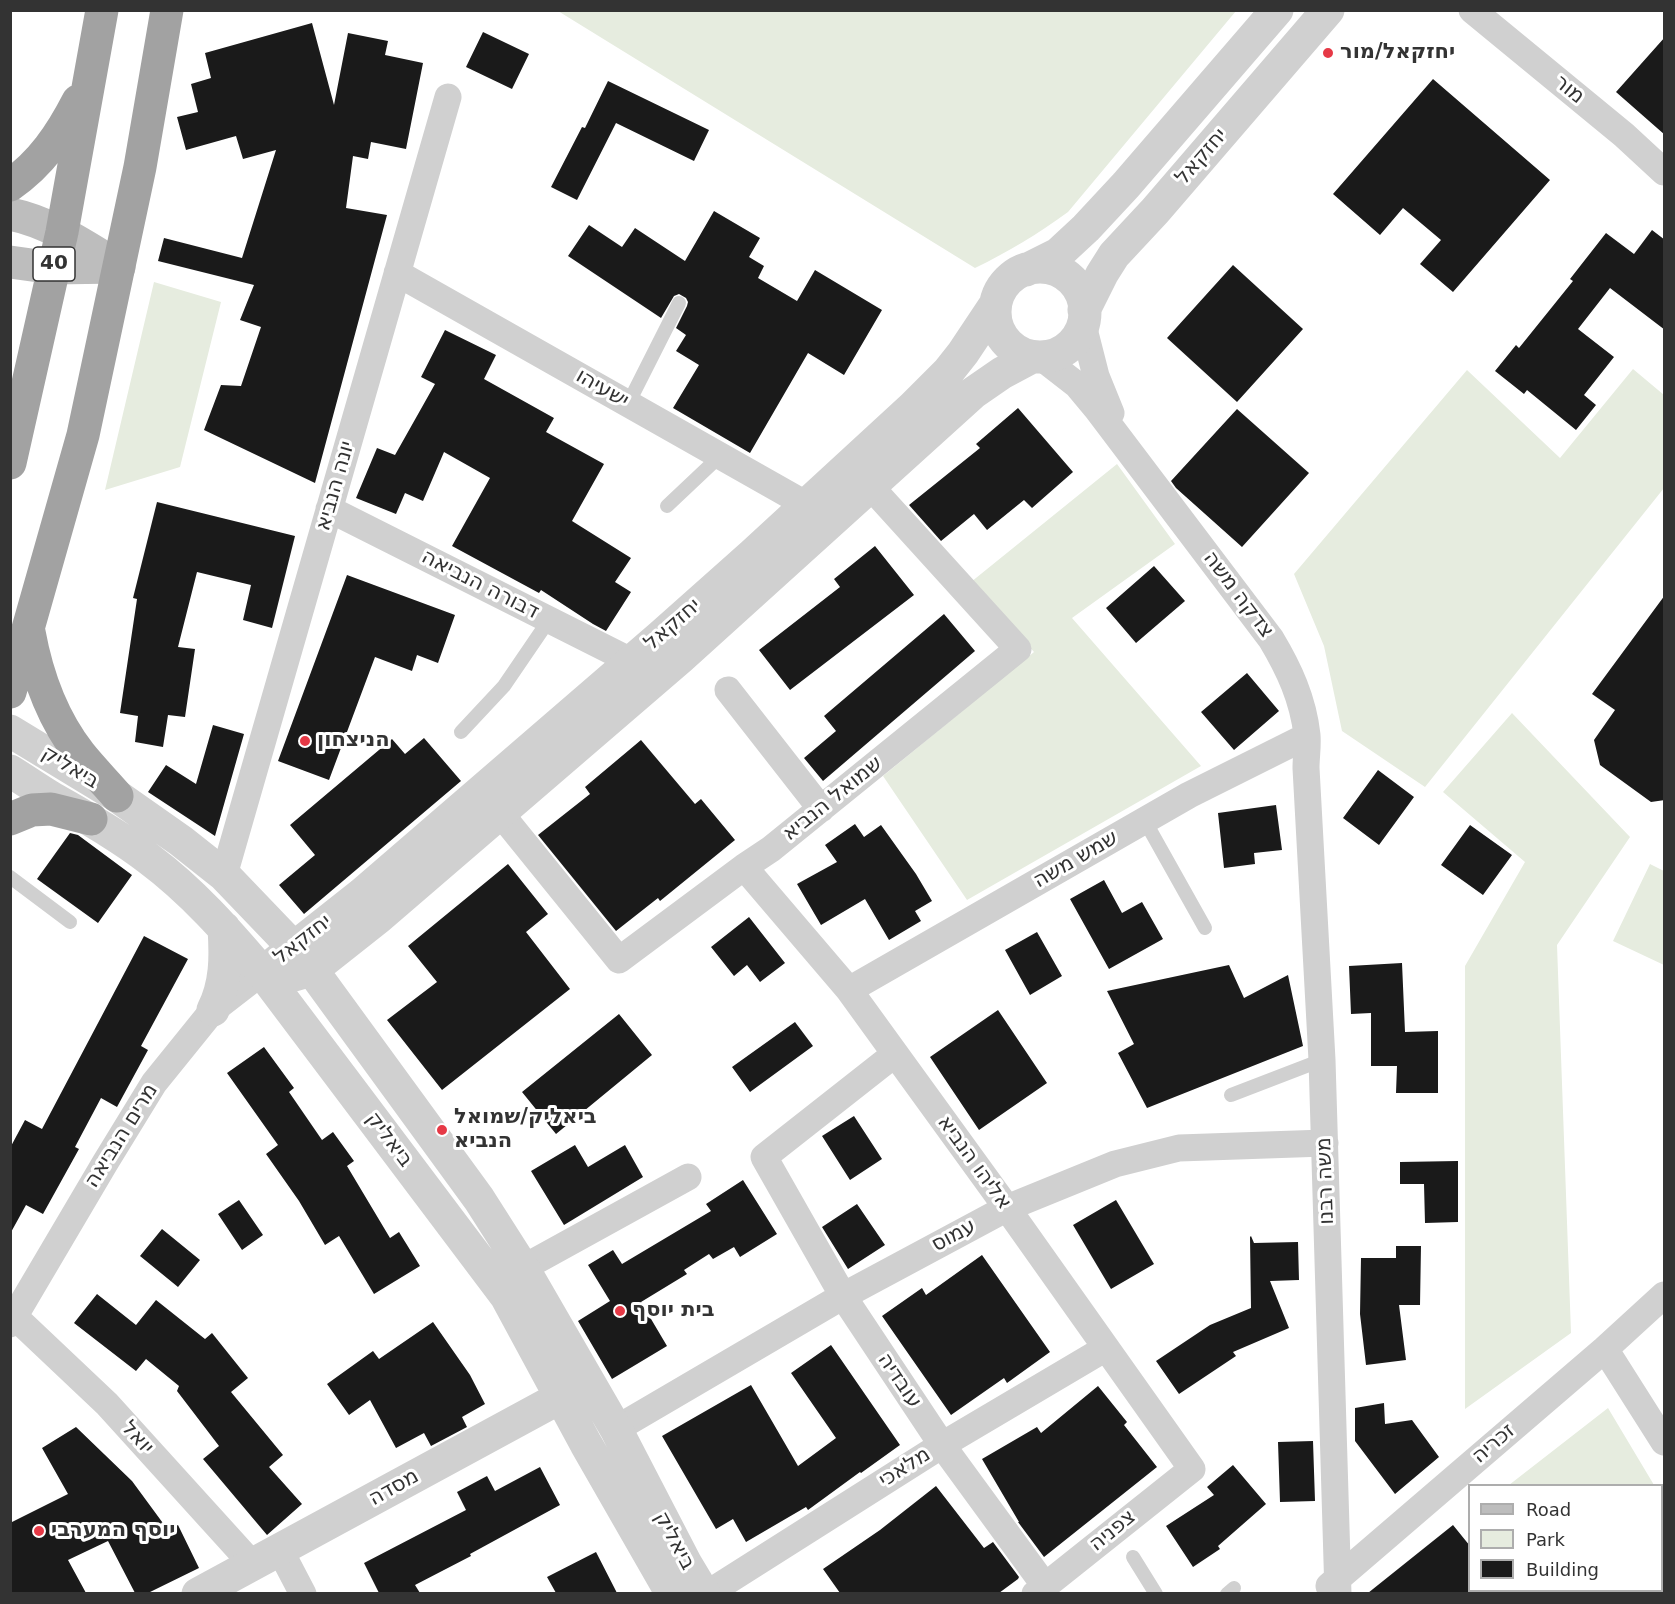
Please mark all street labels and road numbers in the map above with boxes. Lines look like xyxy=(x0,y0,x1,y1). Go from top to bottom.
street label: מור xyxy=(1549,70,1589,110)
street label: יחזקאל xyxy=(1171,124,1233,190)
road number: 40 xyxy=(33,247,75,281)
street label: ישעיהו xyxy=(571,364,633,414)
street label: יונה הנביא xyxy=(311,438,361,534)
street label: דבורה הנביאה xyxy=(417,545,543,625)
street label: צדקה משה xyxy=(1197,547,1279,643)
street label: יחזקאל xyxy=(640,594,706,656)
street label: ביאליק xyxy=(37,741,103,795)
street label: שמואל הנביא xyxy=(778,751,888,847)
street label: שמש משה xyxy=(1029,826,1123,894)
street label: יחזקאל xyxy=(269,910,337,970)
street label: מרים הנביאה xyxy=(80,1079,164,1193)
street label: ביאליק xyxy=(360,1107,418,1173)
street label: אליהו הנביא xyxy=(932,1111,1016,1215)
street label: משה רבנו xyxy=(1312,1137,1340,1225)
street label: עמוס xyxy=(927,1214,981,1258)
street label: עובדיה xyxy=(872,1349,926,1413)
street label: יואל xyxy=(115,1416,159,1460)
street label: זכריה xyxy=(1467,1419,1521,1469)
street label: מלאכי xyxy=(875,1442,935,1494)
street label: מסדה xyxy=(365,1464,423,1512)
street label: צפניה xyxy=(1085,1505,1141,1557)
street label: ביאליק xyxy=(648,1508,700,1574)

